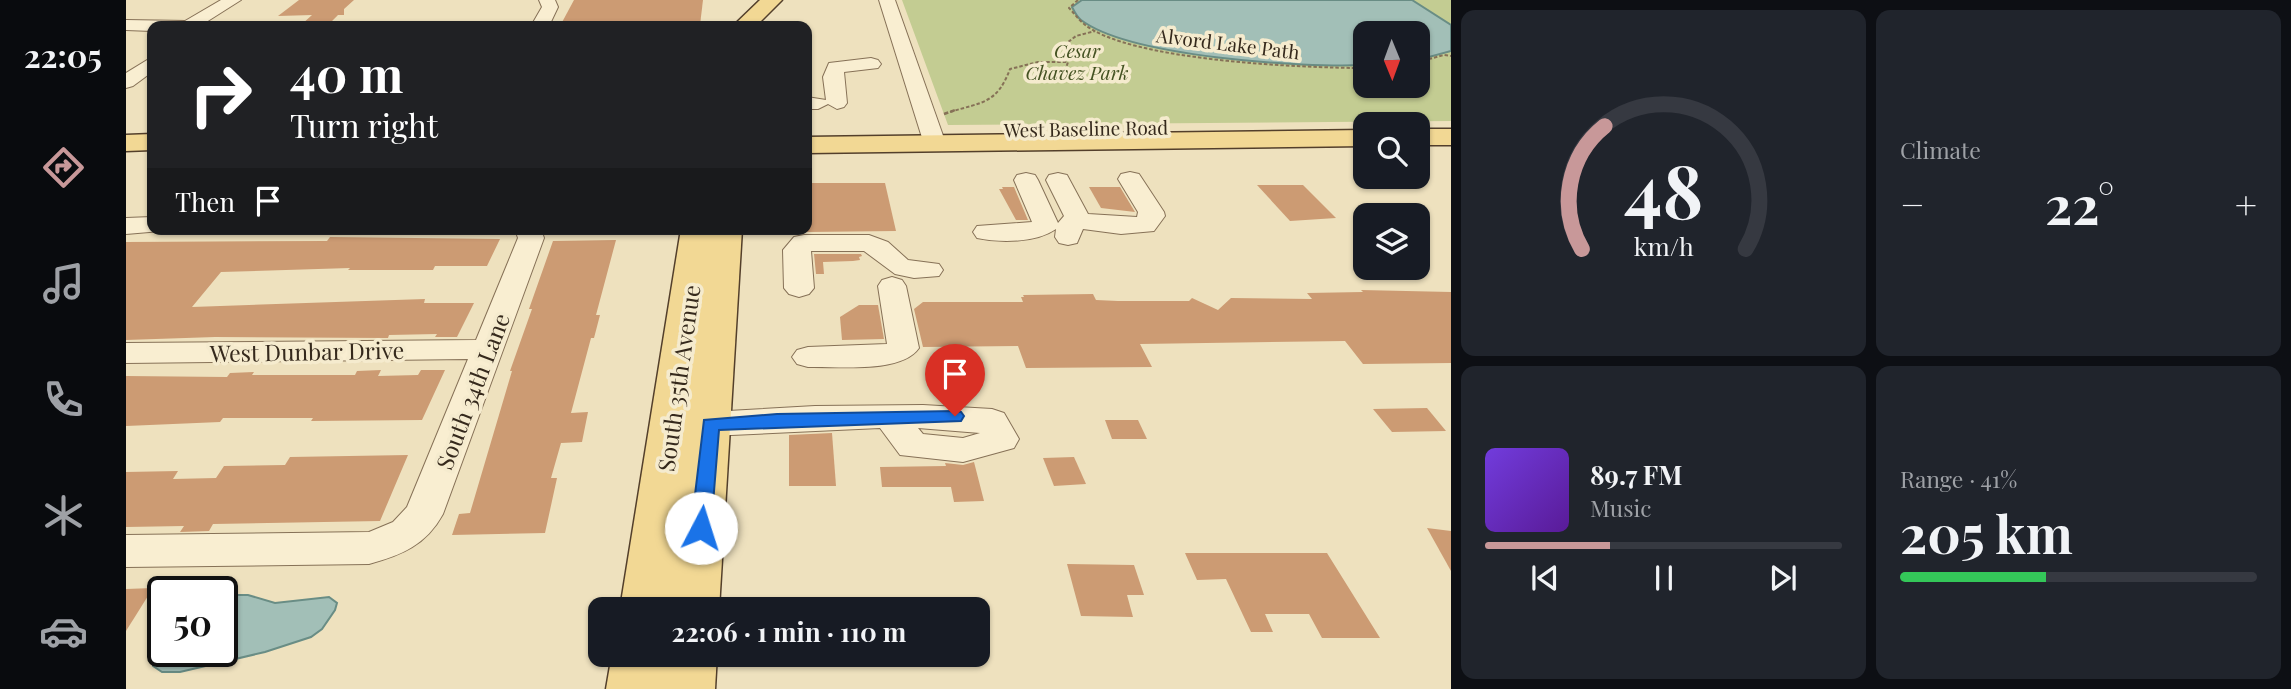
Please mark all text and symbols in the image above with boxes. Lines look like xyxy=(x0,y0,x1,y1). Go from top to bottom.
street label: Alvord Lake Path xyxy=(1154,21,1301,65)
north arrow xyxy=(1353,21,1430,98)
map controls xyxy=(1353,21,1430,280)
text: 22:05 xyxy=(24,33,102,76)
park label: Cesar Chavez Park xyxy=(1025,37,1129,85)
text: 40 m xyxy=(290,40,403,105)
icon: right xyxy=(175,49,266,140)
text: Turn right xyxy=(290,103,438,146)
button: search xyxy=(1353,112,1430,189)
street label: West Baseline Road xyxy=(1003,114,1168,142)
text: Climate xyxy=(1900,134,1981,165)
text: 48 xyxy=(1624,140,1703,237)
icon: directions xyxy=(39,143,88,192)
text: 22° xyxy=(2045,169,2114,238)
text: − xyxy=(1900,178,1925,229)
text: + xyxy=(2235,178,2257,229)
icon: arrive xyxy=(249,182,287,220)
text: Then xyxy=(175,184,235,219)
button: layers xyxy=(1353,203,1430,280)
text: km/h xyxy=(1634,229,1694,262)
icon: music xyxy=(39,259,88,308)
street label: South 35th Avenue xyxy=(650,283,706,473)
street label: South 34th Lane xyxy=(428,308,516,474)
street label: West Dunbar Drive xyxy=(208,334,405,368)
pin xyxy=(925,344,985,416)
icon: arrive xyxy=(936,355,974,393)
icon: phone xyxy=(39,375,88,424)
text: 89.7 FM xyxy=(1590,457,1682,492)
text: Range · 41% xyxy=(1900,463,2017,494)
icon: climate xyxy=(39,491,88,540)
position arrow xyxy=(664,491,738,565)
text: Music xyxy=(1590,492,1651,523)
text: 205 km xyxy=(1900,498,2073,567)
icon: previous xyxy=(1526,559,1564,597)
icon: pause xyxy=(1645,559,1683,597)
icon: next xyxy=(1764,559,1802,597)
speed limit sign: 50 xyxy=(147,576,238,667)
icon: car xyxy=(39,607,88,656)
text: 22:06 · 1 min · 110 m xyxy=(672,614,906,649)

